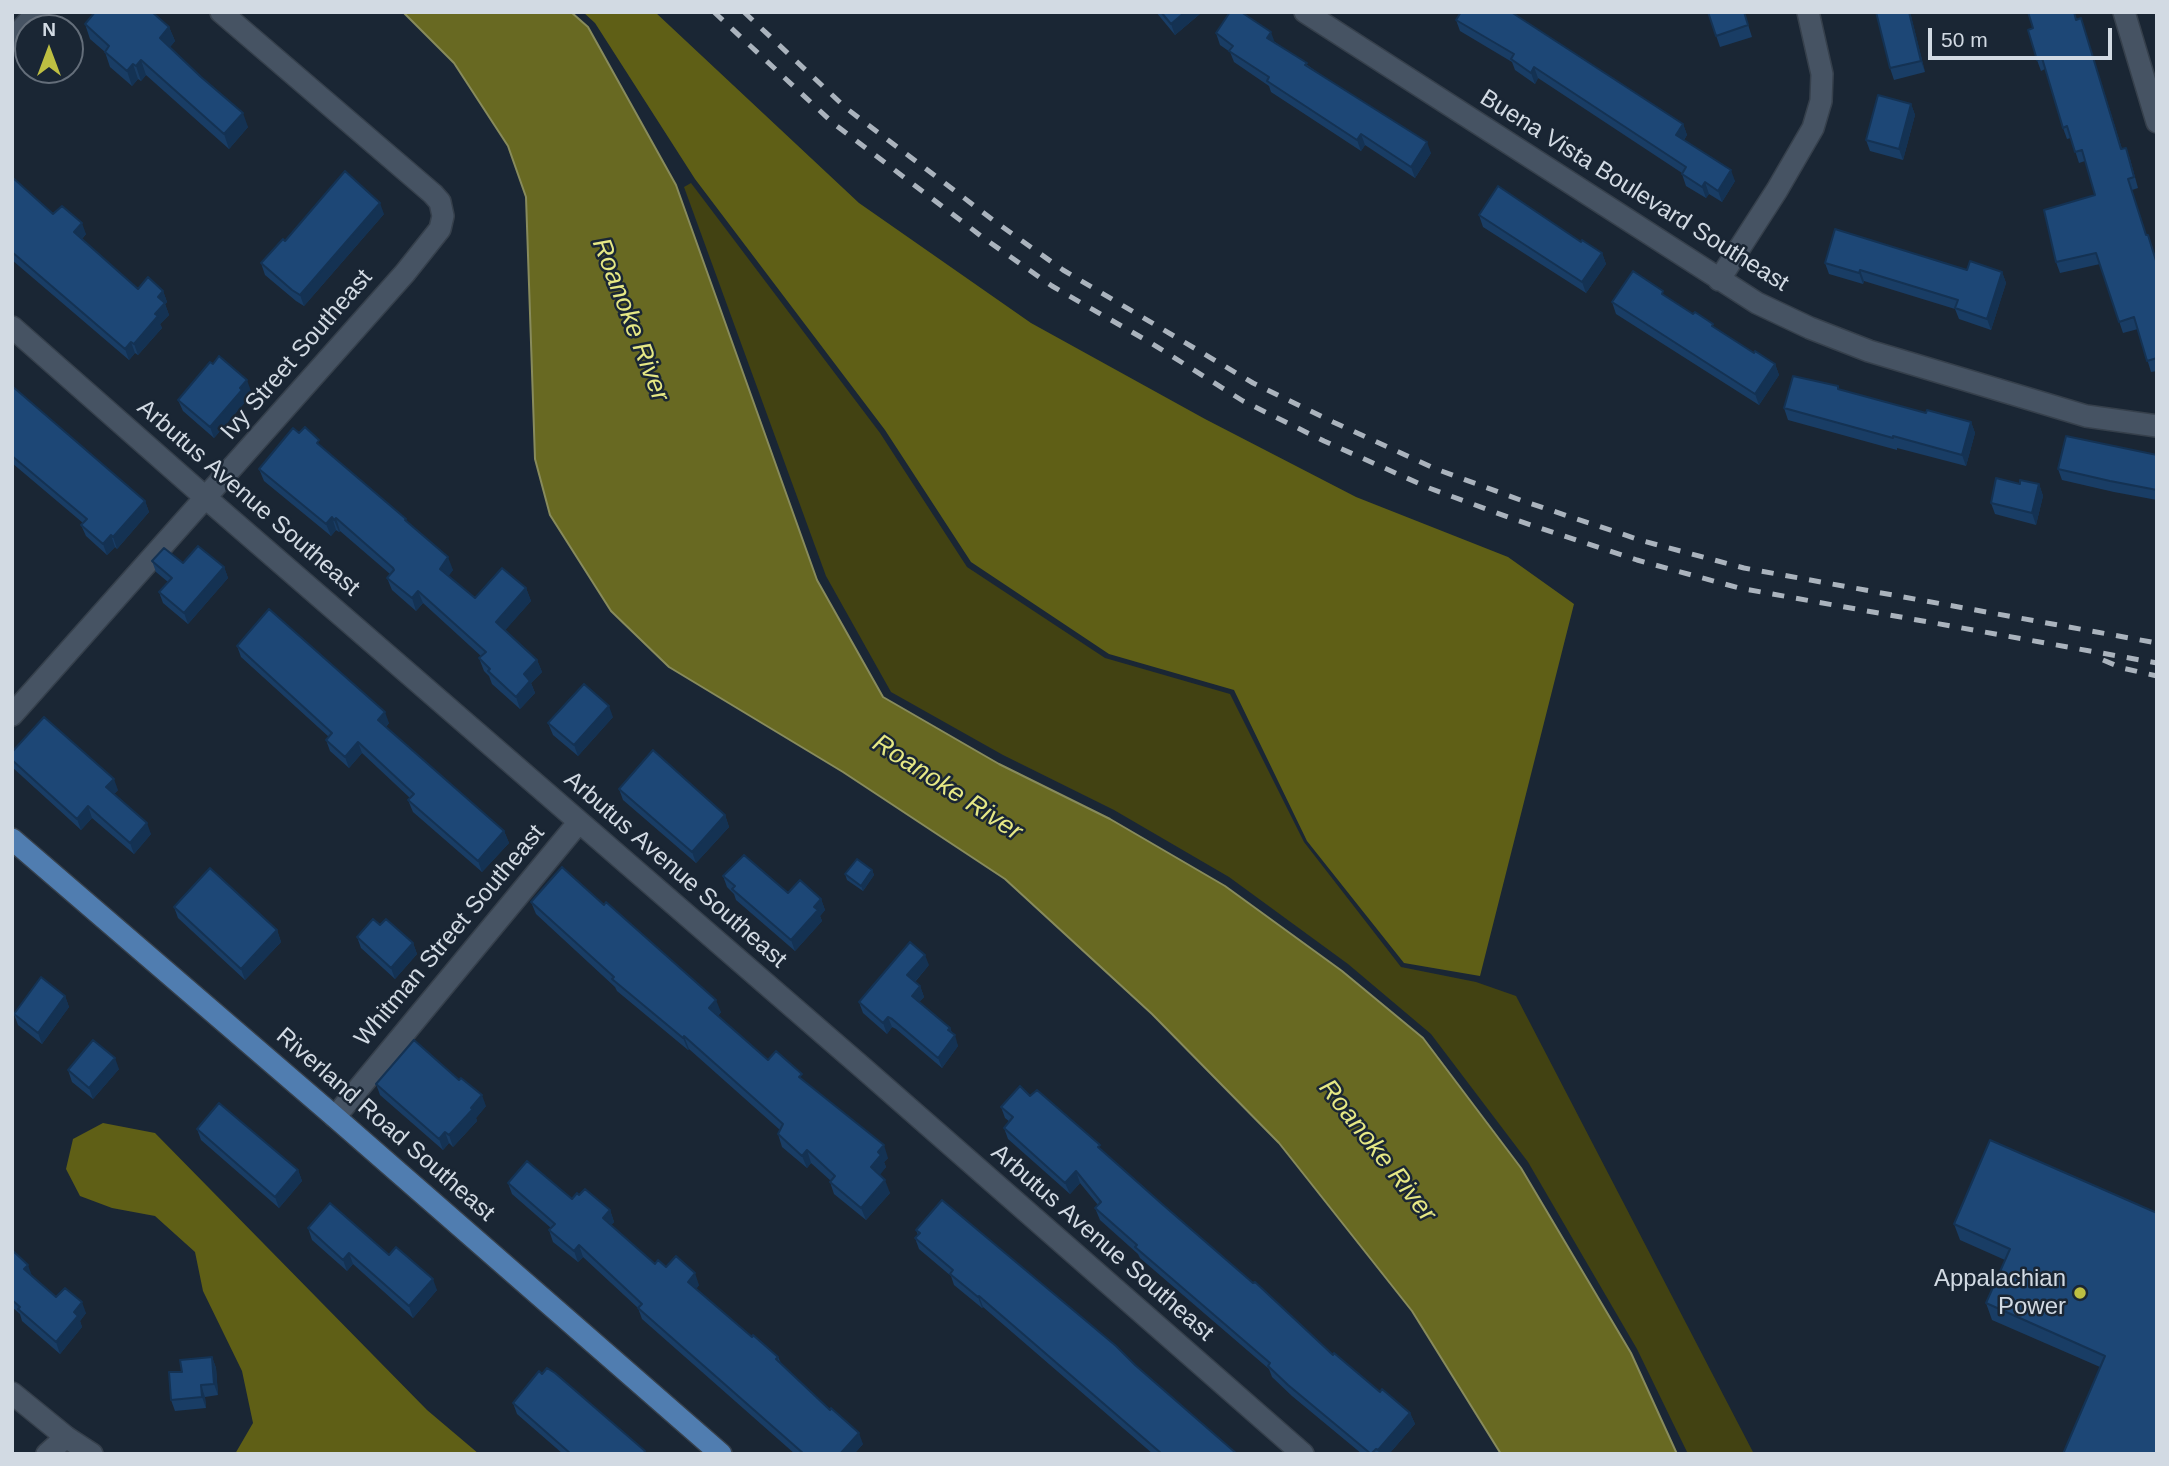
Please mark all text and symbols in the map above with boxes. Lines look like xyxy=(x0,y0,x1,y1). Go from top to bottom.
north arrow xyxy=(14,14,84,84)
scale bar xyxy=(1931,14,2115,58)
text: N xyxy=(42,19,56,40)
text: 50 m xyxy=(1941,28,1988,51)
street label: Buena Vista Boulevard Southeast xyxy=(1474,84,1794,298)
water label: Roanoke River xyxy=(585,234,675,406)
street label: Ivy Street Southeast xyxy=(215,264,379,446)
street label: Arbutus Avenue Southeast xyxy=(131,394,365,602)
water label: Roanoke River xyxy=(866,728,1028,848)
street label: Arbutus Avenue Southeast xyxy=(558,766,792,974)
street label: Whitman Street Southeast xyxy=(349,819,551,1053)
street label: Riverland Road Southeast xyxy=(270,1022,500,1228)
water label: Roanoke River xyxy=(1312,1074,1442,1228)
street label: Arbutus Avenue Southeast xyxy=(985,1139,1219,1347)
place label: Appalachian Power xyxy=(1934,1265,2066,1321)
marker: Appalachian Power xyxy=(2072,1285,2088,1301)

